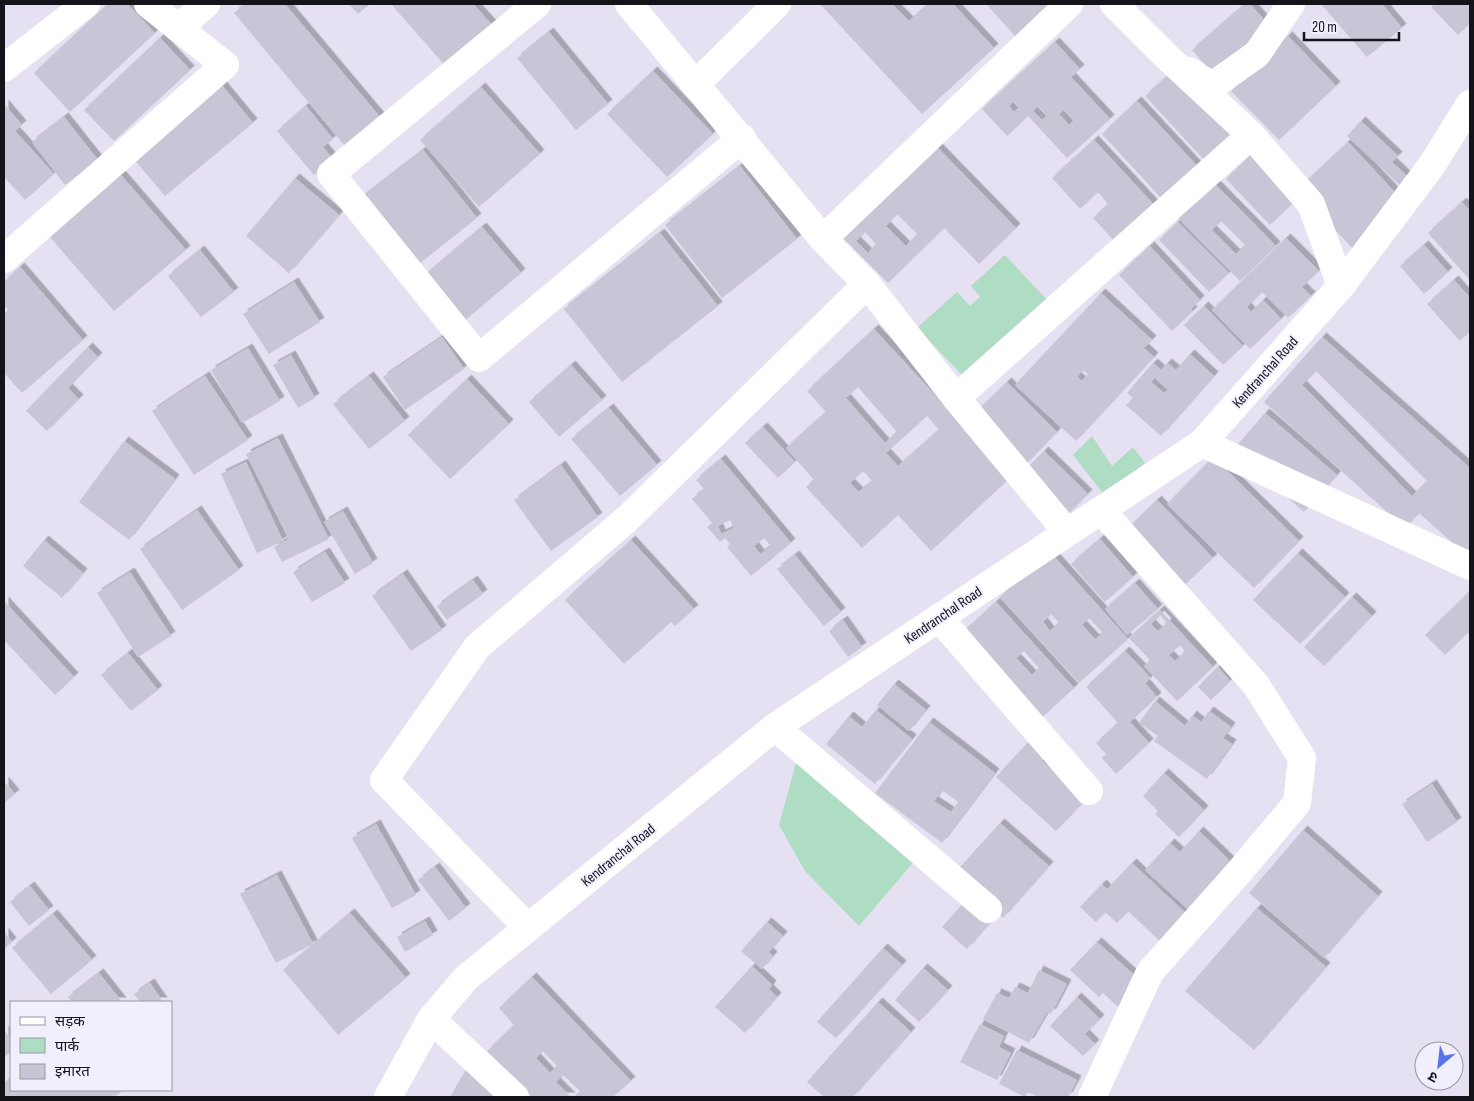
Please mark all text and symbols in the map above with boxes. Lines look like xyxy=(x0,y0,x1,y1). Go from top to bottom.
scale bar xyxy=(1304,10,1399,42)
text: 20 m xyxy=(1312,18,1337,37)
street label: Kendranchal Road xyxy=(1228,333,1302,412)
street label: Kendranchal Road xyxy=(901,582,986,648)
street label: Kendranchal Road xyxy=(577,820,659,891)
legend xyxy=(10,1001,172,1091)
text: सड़क xyxy=(55,1012,85,1031)
text: पार्क xyxy=(55,1037,79,1056)
north arrow xyxy=(1414,1041,1464,1091)
text: इमारत xyxy=(55,1062,90,1081)
text: उ xyxy=(1425,1067,1441,1086)

